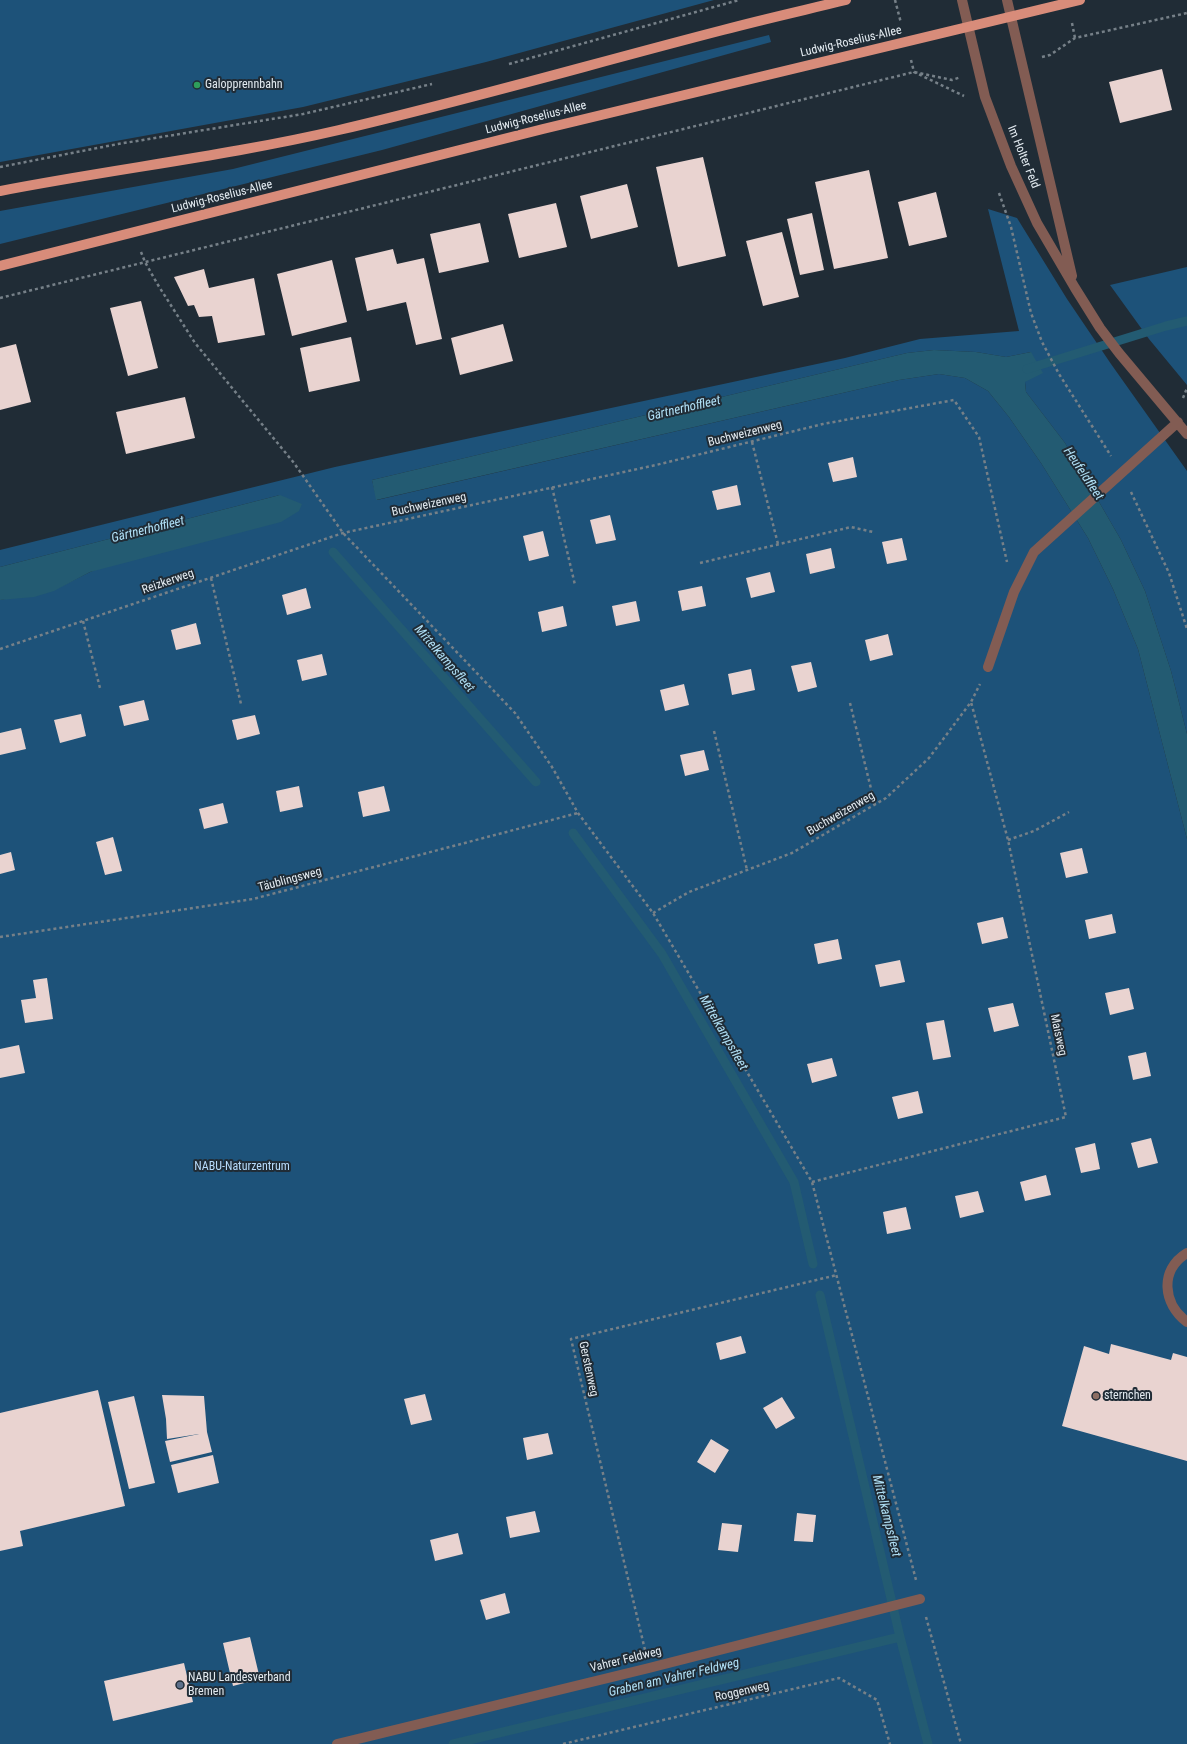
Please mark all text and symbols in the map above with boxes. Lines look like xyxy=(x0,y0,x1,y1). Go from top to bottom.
street label: Ludwig-Roselius-Allee xyxy=(799,23,903,61)
place label: Galopprennbahn xyxy=(205,78,283,92)
marker: Galopprennbahn xyxy=(192,80,202,90)
street label: Ludwig-Roselius-Allee xyxy=(484,98,588,138)
street label: Im Holter Feld xyxy=(1004,123,1042,191)
street label: Ludwig-Roselius-Allee xyxy=(170,177,274,217)
water label: Gärtnerhoffleet xyxy=(646,393,722,425)
street label: Buchweizenweg xyxy=(706,418,784,450)
water label: Heufeldfleet xyxy=(1060,445,1106,503)
street label: Buchweizenweg xyxy=(390,490,468,520)
water label: Gärtnerhoffleet xyxy=(110,513,186,547)
street label: Reizkerweg xyxy=(140,566,196,598)
water label: Mittelkampsfleet xyxy=(411,622,477,696)
street label: Buchweizenweg xyxy=(805,789,877,839)
street label: Täublingsweg xyxy=(257,865,323,895)
water label: Mittelkampsfleet xyxy=(695,993,751,1073)
street label: Maisweg xyxy=(1047,1013,1069,1057)
park label: NABU-Naturzentrum xyxy=(194,1160,290,1174)
street label: Gerstenweg xyxy=(575,1340,601,1398)
place label: sternchen xyxy=(1104,1389,1151,1403)
marker: sternchen xyxy=(1091,1391,1101,1401)
water label: Mittelkampsfleet xyxy=(868,1473,904,1559)
street label: Vahrer Feldweg xyxy=(589,1644,663,1676)
water label: Graben am Vahrer Feldweg xyxy=(607,1655,741,1701)
place label: NABU Landesverband Bremen xyxy=(188,1671,291,1699)
street label: Roggenweg xyxy=(714,1679,770,1705)
marker: NABU Landesverband Bremen xyxy=(175,1680,185,1690)

